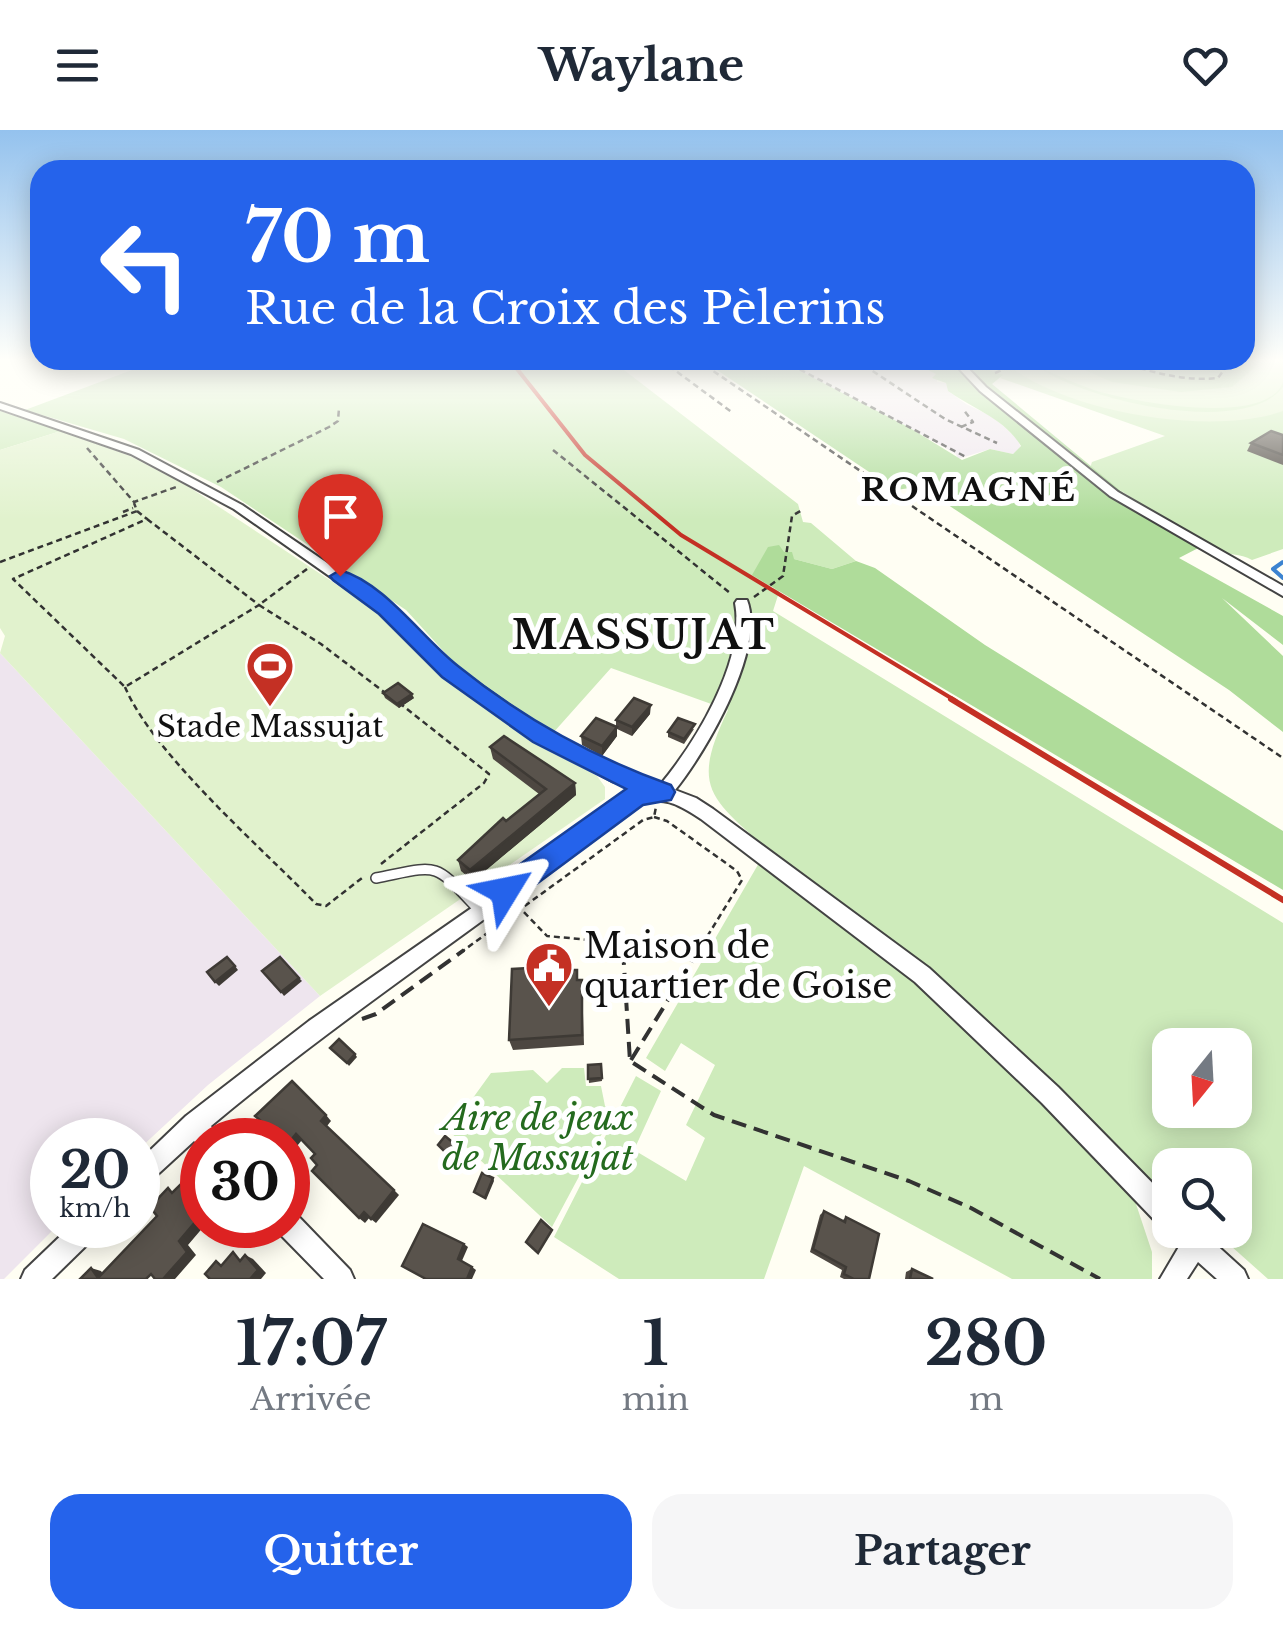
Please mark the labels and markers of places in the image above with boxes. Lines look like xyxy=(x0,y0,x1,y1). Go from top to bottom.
pin xyxy=(298,474,383,577)
sports icon: Stade Massujat xyxy=(244,640,296,708)
place label: Stade Massujat xyxy=(157,708,384,745)
place label: Maison de quartier de Goise xyxy=(584,924,892,1007)
public building icon: Maison de quartier de Goise xyxy=(523,940,575,1008)

